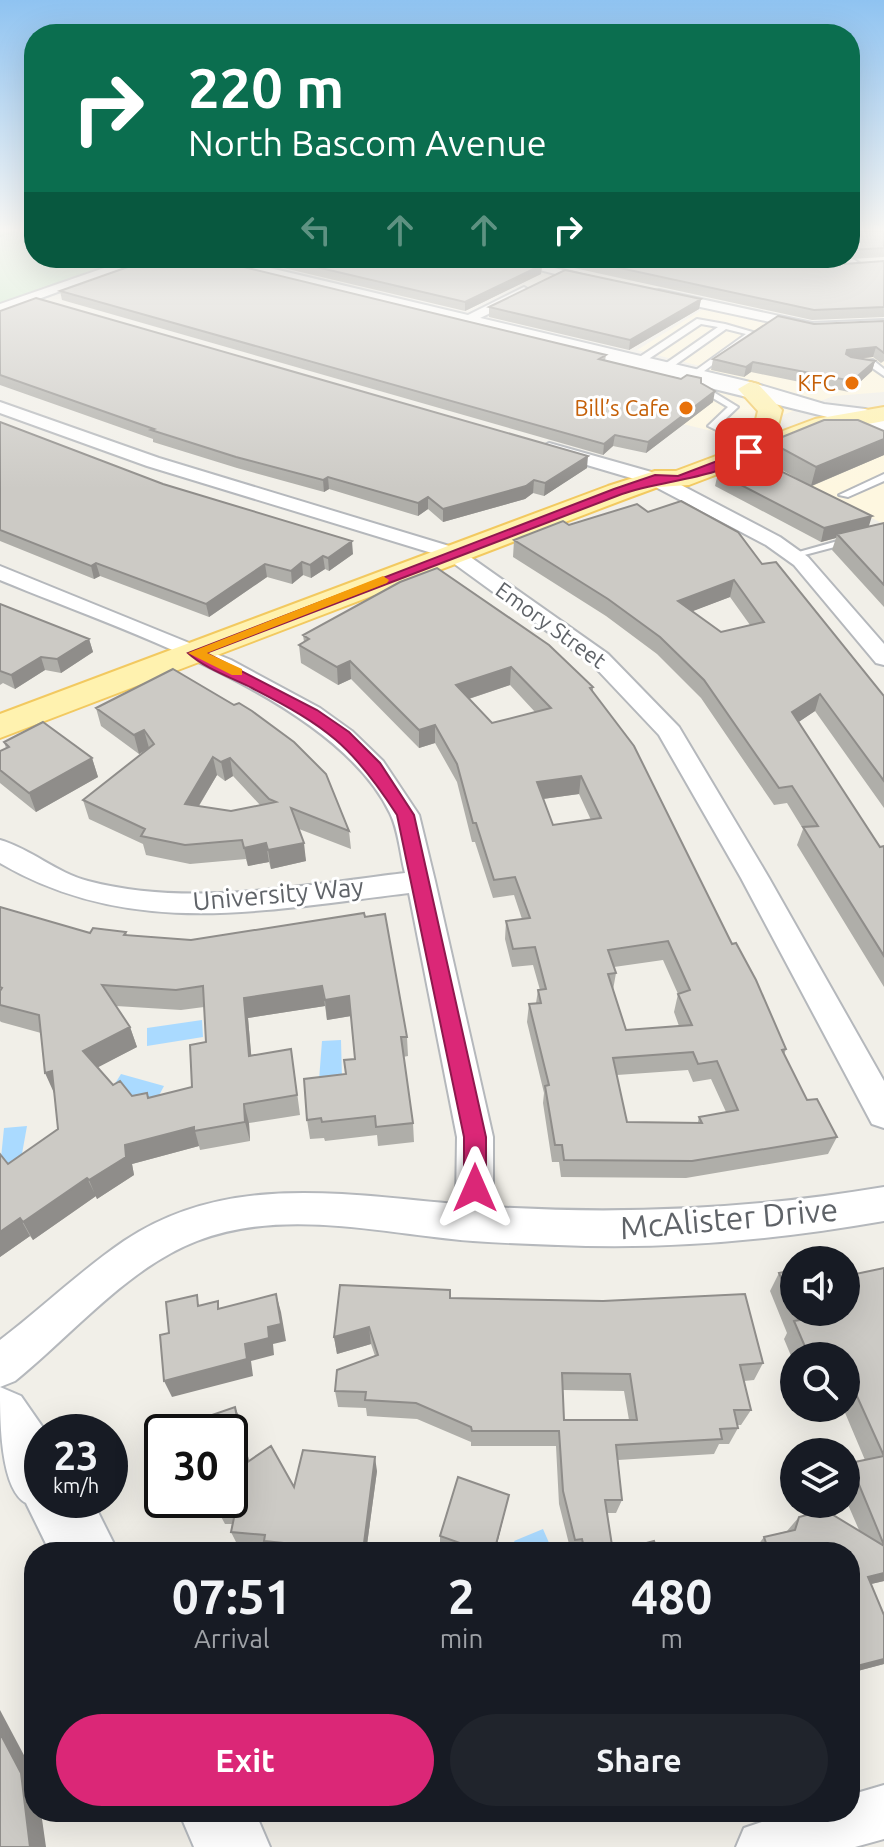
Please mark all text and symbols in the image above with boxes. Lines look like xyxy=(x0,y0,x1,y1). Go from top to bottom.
icon: right xyxy=(56,56,160,160)
text: 220 m xyxy=(188,56,344,119)
text: North Bascom Avenue xyxy=(188,122,547,163)
icon: left xyxy=(294,208,338,252)
icon: ahead xyxy=(378,208,422,252)
icon: ahead xyxy=(462,208,506,252)
icon: right xyxy=(546,208,590,252)
place label: KFC xyxy=(798,370,836,395)
marker: KFC xyxy=(843,374,861,392)
place label: Bill’s Cafe xyxy=(574,395,670,420)
marker: Bill’s Cafe xyxy=(677,399,695,417)
pin xyxy=(715,418,783,486)
icon: arrive xyxy=(727,430,771,474)
street label: Emory Street xyxy=(491,576,612,673)
street label: University Way xyxy=(191,872,365,915)
position arrow xyxy=(433,1146,517,1230)
street label: McAlister Drive xyxy=(618,1191,839,1245)
map controls xyxy=(780,1246,860,1518)
button: sound xyxy=(780,1246,860,1326)
button: search xyxy=(780,1342,860,1422)
speed limit sign: 30 xyxy=(144,1414,248,1518)
text: 23 xyxy=(53,1433,99,1478)
button: layers xyxy=(780,1438,860,1518)
text: km/h xyxy=(53,1474,99,1497)
text: 07:51 xyxy=(172,1569,292,1623)
text: 2 xyxy=(448,1569,475,1623)
text: 480 xyxy=(631,1569,712,1623)
text: Arrival xyxy=(194,1624,270,1653)
text: min xyxy=(440,1624,483,1653)
text: m xyxy=(660,1624,683,1653)
button: Exit xyxy=(56,1714,434,1806)
button: Share xyxy=(450,1714,828,1806)

